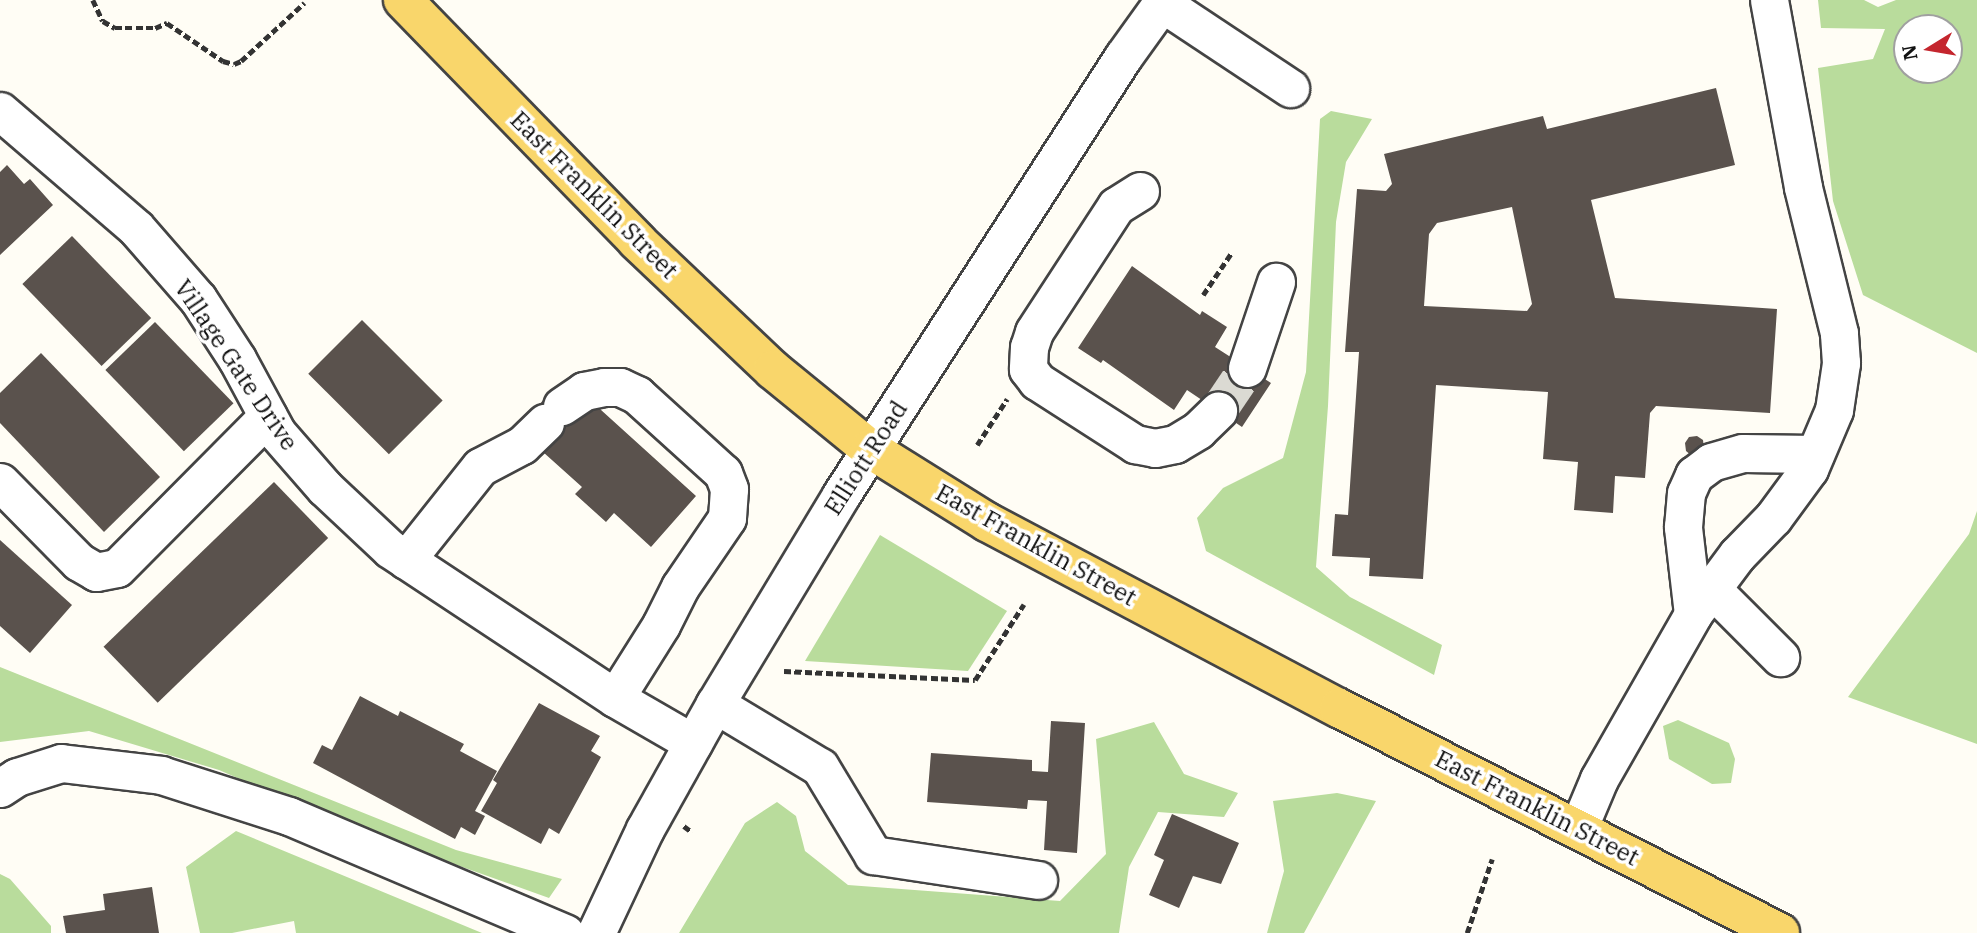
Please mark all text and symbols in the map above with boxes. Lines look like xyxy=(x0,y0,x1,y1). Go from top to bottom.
north arrow xyxy=(1893,14,1963,84)
text: N xyxy=(1896,43,1923,62)
street label: East Franklin Street xyxy=(504,105,684,285)
street label: Village Gate Drive xyxy=(168,274,304,456)
street label: Elliott Road xyxy=(818,395,914,521)
street label: East Franklin Street xyxy=(931,478,1141,612)
street label: East Franklin Street xyxy=(1430,744,1644,872)

